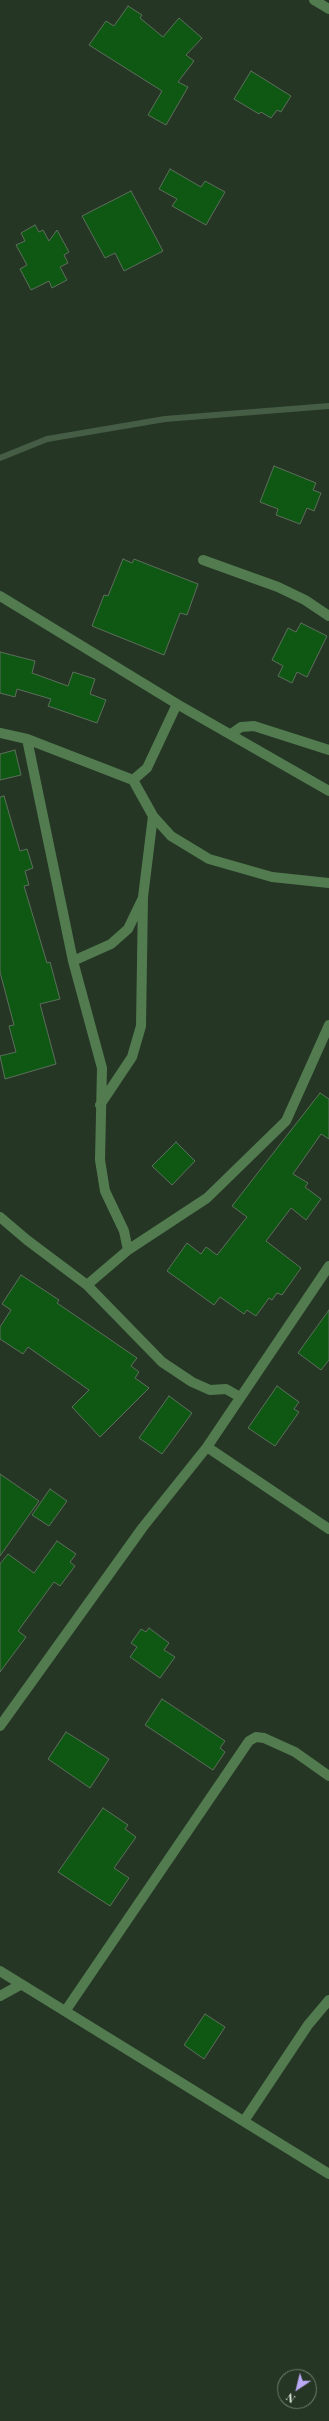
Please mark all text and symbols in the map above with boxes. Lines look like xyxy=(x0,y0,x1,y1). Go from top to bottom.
north arrow xyxy=(277,2369,317,2409)
text: N xyxy=(283,2390,298,2407)

